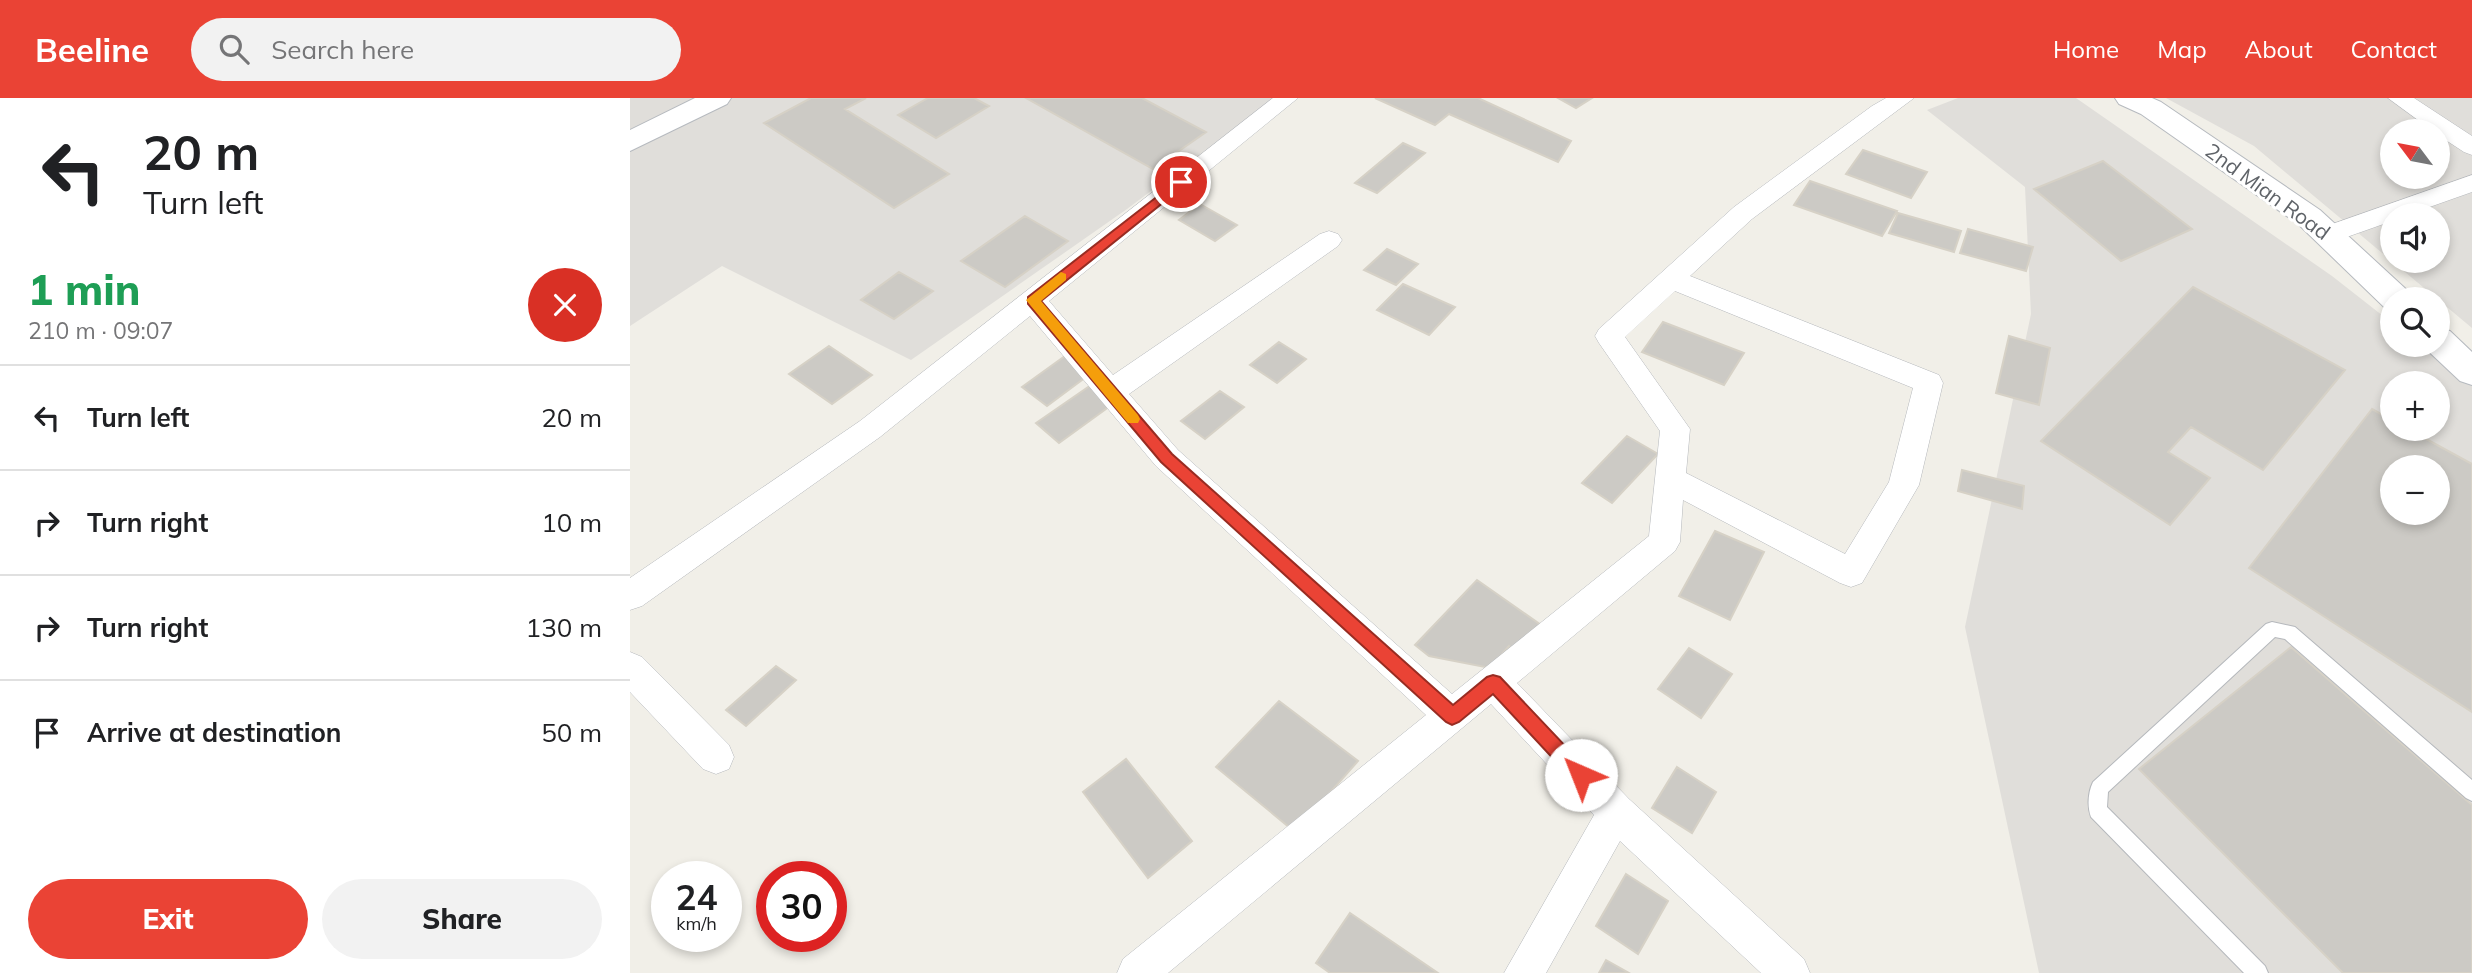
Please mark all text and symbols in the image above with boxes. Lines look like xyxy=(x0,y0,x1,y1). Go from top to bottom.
search box xyxy=(191,18,681,81)
text: Beeline xyxy=(35,29,149,70)
icon: search xyxy=(215,30,253,68)
text: Search here xyxy=(271,33,414,66)
text: Home xyxy=(2053,34,2119,64)
text: Map xyxy=(2157,34,2207,64)
text: About xyxy=(2245,34,2313,64)
text: Contact xyxy=(2351,34,2437,64)
north arrow xyxy=(2380,119,2450,189)
map controls xyxy=(2380,119,2450,525)
text: 20 m xyxy=(143,121,259,182)
icon: left xyxy=(28,126,119,217)
street label: 2nd Mian Road xyxy=(2201,137,2335,245)
pin xyxy=(1151,152,1211,212)
icon: arrive xyxy=(1162,163,1200,201)
text: Turn left xyxy=(143,182,263,222)
button: sound xyxy=(2380,203,2450,273)
text: 1 min xyxy=(28,263,141,316)
button: close xyxy=(528,268,602,342)
button: search xyxy=(2380,287,2450,357)
text: 210 m · 09:07 xyxy=(28,316,173,345)
button: + xyxy=(2380,371,2450,441)
icon: left xyxy=(28,399,66,437)
text: Turn left xyxy=(87,401,189,434)
text: 20 m xyxy=(541,401,602,434)
button: − xyxy=(2380,455,2450,525)
icon: right xyxy=(28,504,66,542)
text: Turn right xyxy=(87,506,208,539)
text: 10 m xyxy=(541,506,602,539)
icon: right xyxy=(28,609,66,647)
text: Turn right xyxy=(87,611,208,644)
text: 130 m xyxy=(526,611,602,644)
icon: arrive xyxy=(28,714,66,752)
text: Arrive at destination xyxy=(87,716,342,749)
text: 50 m xyxy=(541,716,602,749)
position arrow xyxy=(1544,738,1618,812)
speed limit sign: 30 xyxy=(756,861,847,952)
text: 24 xyxy=(675,875,718,919)
button: Exit xyxy=(28,879,308,959)
button: Share xyxy=(322,879,602,959)
text: km/h xyxy=(676,912,717,935)

